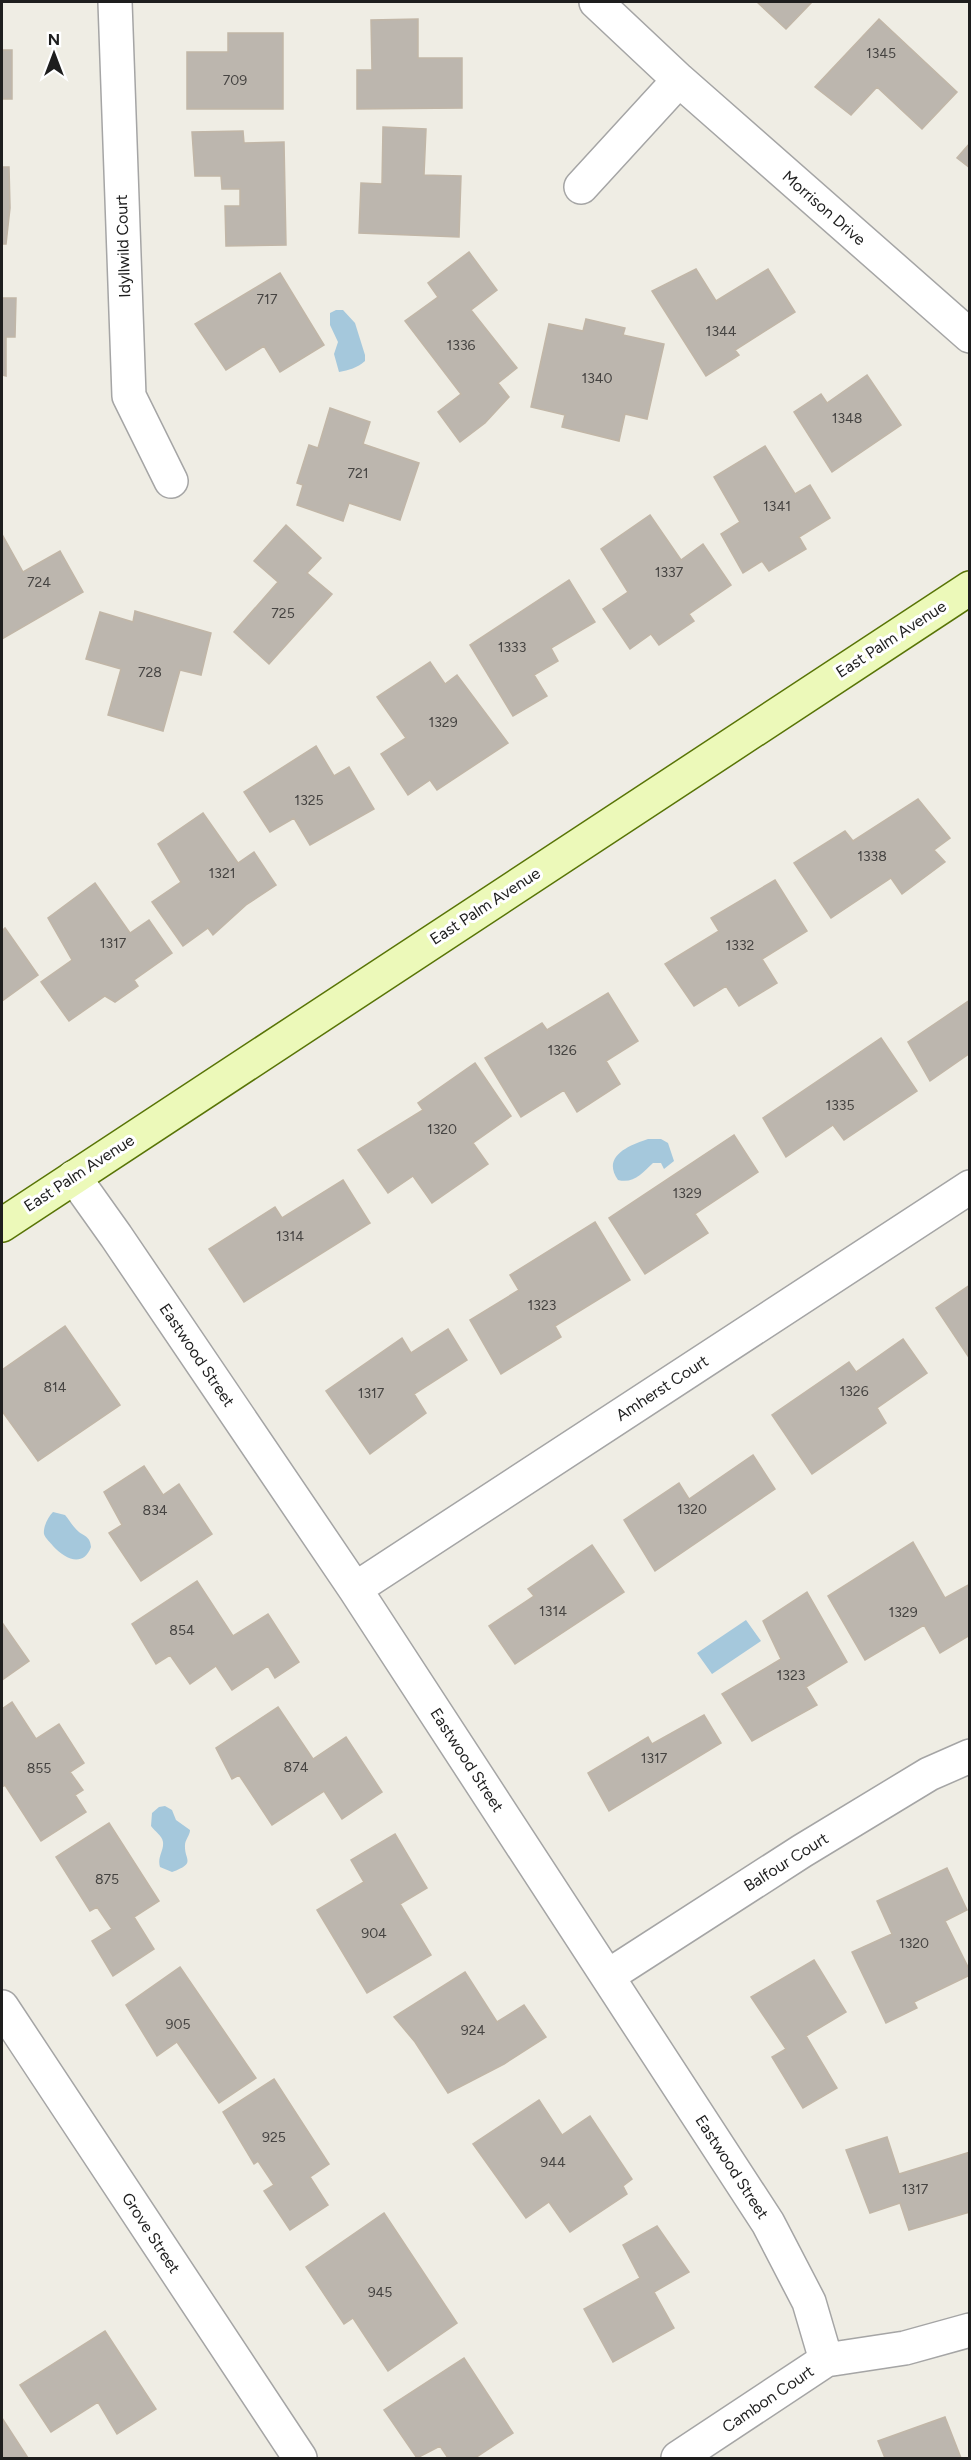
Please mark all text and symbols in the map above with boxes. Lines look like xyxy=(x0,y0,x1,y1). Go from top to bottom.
north arrow xyxy=(24,24,84,84)
text: N xyxy=(48,30,60,49)
house number: 1345 xyxy=(866,45,896,62)
house number: 709 xyxy=(223,72,247,89)
street label: Morrison Drive xyxy=(779,167,870,249)
street label: Idyllwild Court xyxy=(112,194,134,298)
house number: 717 xyxy=(257,291,278,308)
house number: 1344 xyxy=(706,323,737,340)
house number: 1336 xyxy=(447,337,476,354)
house number: 1340 xyxy=(581,370,613,387)
house number: 1348 xyxy=(832,410,862,427)
house number: 721 xyxy=(347,465,369,482)
house number: 1341 xyxy=(763,498,791,515)
house number: 1337 xyxy=(655,564,684,581)
house number: 724 xyxy=(27,574,51,591)
street label: East Palm Avenue xyxy=(832,596,950,682)
house number: 725 xyxy=(271,605,295,622)
house number: 1333 xyxy=(498,639,526,656)
house number: 728 xyxy=(138,664,162,681)
house number: 1329 xyxy=(428,714,458,731)
house number: 1325 xyxy=(294,792,324,809)
house number: 1338 xyxy=(857,848,887,865)
street label: East Palm Avenue xyxy=(426,863,544,949)
house number: 1321 xyxy=(208,865,236,882)
house number: 1317 xyxy=(100,935,127,952)
house number: 1332 xyxy=(726,937,754,954)
house number: 1326 xyxy=(547,1042,577,1059)
house number: 1335 xyxy=(825,1097,855,1114)
house number: 1320 xyxy=(427,1121,457,1138)
street label: East Palm Avenue xyxy=(20,1130,138,1216)
house number: 1329 xyxy=(672,1185,702,1202)
house number: 1314 xyxy=(276,1228,304,1245)
house number: 1323 xyxy=(528,1297,556,1314)
street label: Eastwood Street xyxy=(156,1300,238,1410)
street label: Amherst Court xyxy=(612,1351,712,1425)
house number: 814 xyxy=(43,1379,67,1396)
house number: 1326 xyxy=(839,1383,869,1400)
house number: 1317 xyxy=(358,1385,385,1402)
house number: 1320 xyxy=(677,1501,707,1518)
house number: 834 xyxy=(143,1502,168,1519)
house number: 1314 xyxy=(539,1603,567,1620)
house number: 1329 xyxy=(888,1604,918,1621)
house number: 854 xyxy=(169,1622,195,1639)
house number: 1323 xyxy=(777,1667,805,1684)
street label: Eastwood Street xyxy=(426,1704,508,1816)
house number: 1317 xyxy=(641,1750,668,1767)
house number: 874 xyxy=(284,1759,309,1776)
house number: 855 xyxy=(27,1760,51,1777)
street label: Balfour Court xyxy=(740,1828,832,1896)
house number: 875 xyxy=(95,1871,119,1888)
house number: 904 xyxy=(361,1925,387,1942)
house number: 1320 xyxy=(899,1935,929,1952)
house number: 905 xyxy=(166,2016,190,2033)
house number: 924 xyxy=(461,2022,486,2039)
street label: Eastwood Street xyxy=(691,2111,773,2223)
house number: 925 xyxy=(262,2129,286,2146)
house number: 944 xyxy=(540,2154,566,2171)
house number: 1317 xyxy=(902,2181,929,2198)
street label: Grove Street xyxy=(118,2189,184,2277)
house number: 945 xyxy=(368,2284,392,2301)
street label: Cambon Court xyxy=(719,2361,817,2437)

